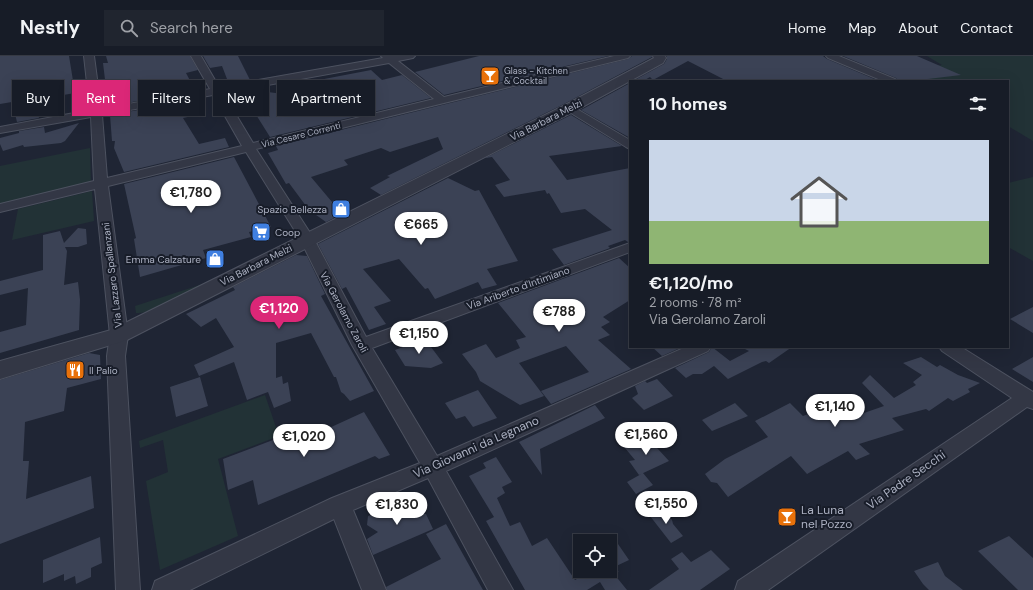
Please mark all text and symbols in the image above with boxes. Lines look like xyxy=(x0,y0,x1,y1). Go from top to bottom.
search box xyxy=(104,10,384,46)
text: Nestly xyxy=(20,15,80,40)
icon: search xyxy=(118,17,140,39)
text: Search here xyxy=(150,18,233,38)
text: Home xyxy=(788,19,826,37)
text: Map xyxy=(848,19,876,37)
text: About xyxy=(898,19,938,37)
text: Contact xyxy=(960,19,1013,37)
bar icon: Glass - Kitchen & Cocktail xyxy=(479,65,501,87)
place label: Glass - Kitchen & Cocktail xyxy=(504,65,568,87)
chip: Buy xyxy=(12,80,64,116)
chip: Rent xyxy=(72,80,130,116)
chip: Filters xyxy=(138,80,205,116)
chip: New xyxy=(213,80,269,116)
chip: Apartment xyxy=(277,80,375,116)
text: 10 homes xyxy=(649,93,727,115)
icon: filters xyxy=(967,93,989,115)
street label: Via Barbara Melzi xyxy=(508,96,584,144)
street label: Via Cesare Correnti xyxy=(260,119,342,151)
icon: home xyxy=(783,166,855,238)
pin: €1,780 xyxy=(158,180,224,214)
text: €1,780 xyxy=(170,184,212,201)
shop icon: Spazio Bellezza xyxy=(330,198,352,220)
place label: Spazio Bellezza xyxy=(257,203,327,216)
pin: €665 xyxy=(397,212,445,246)
text: €665 xyxy=(404,216,438,233)
supermarket icon: Coop xyxy=(250,221,272,243)
street label: Via Lazzaro Spallanzani xyxy=(99,222,125,328)
place label: Coop xyxy=(275,226,300,239)
street label: Via Barbara Melzi xyxy=(218,241,294,289)
shop icon: Emma Calzature xyxy=(204,248,226,270)
place label: Emma Calzature xyxy=(126,253,201,266)
street label: Via Ariberto d'Intimiano xyxy=(465,263,571,313)
street label: Via Gerolamo Zaroli xyxy=(317,269,371,355)
text: €1,120/mo xyxy=(649,272,733,294)
text: 2 rooms · 78 m² xyxy=(649,294,741,311)
pin: €1,120 xyxy=(246,296,312,330)
pin: €788 xyxy=(535,299,583,333)
text: €1,120 xyxy=(259,300,299,317)
text: €788 xyxy=(542,303,576,320)
text: Via Gerolamo Zaroli xyxy=(649,311,766,328)
pin: €1,150 xyxy=(386,321,452,355)
text: €1,150 xyxy=(399,325,439,342)
restaurant icon: Il Palio xyxy=(64,359,86,381)
place label: Il Palio xyxy=(89,364,118,377)
pin: €1,140 xyxy=(802,394,868,428)
text: €1,140 xyxy=(815,398,855,415)
street label: Via Giovanni da Legnano xyxy=(411,412,541,482)
pin: €1,560 xyxy=(613,422,679,456)
pin: €1,020 xyxy=(271,424,337,458)
text: €1,560 xyxy=(624,426,668,443)
text: €1,020 xyxy=(282,428,326,445)
street label: Via Padre Secchi xyxy=(863,447,949,513)
pin: €1,550 xyxy=(633,491,699,525)
pin: €1,830 xyxy=(364,492,430,526)
text: €1,550 xyxy=(644,495,688,512)
text: €1,830 xyxy=(375,496,419,513)
place label: La Luna nel Pozzo xyxy=(801,502,852,532)
bar icon: La Luna nel Pozzo xyxy=(776,506,798,528)
map controls xyxy=(573,534,617,578)
button: locate xyxy=(573,534,617,578)

